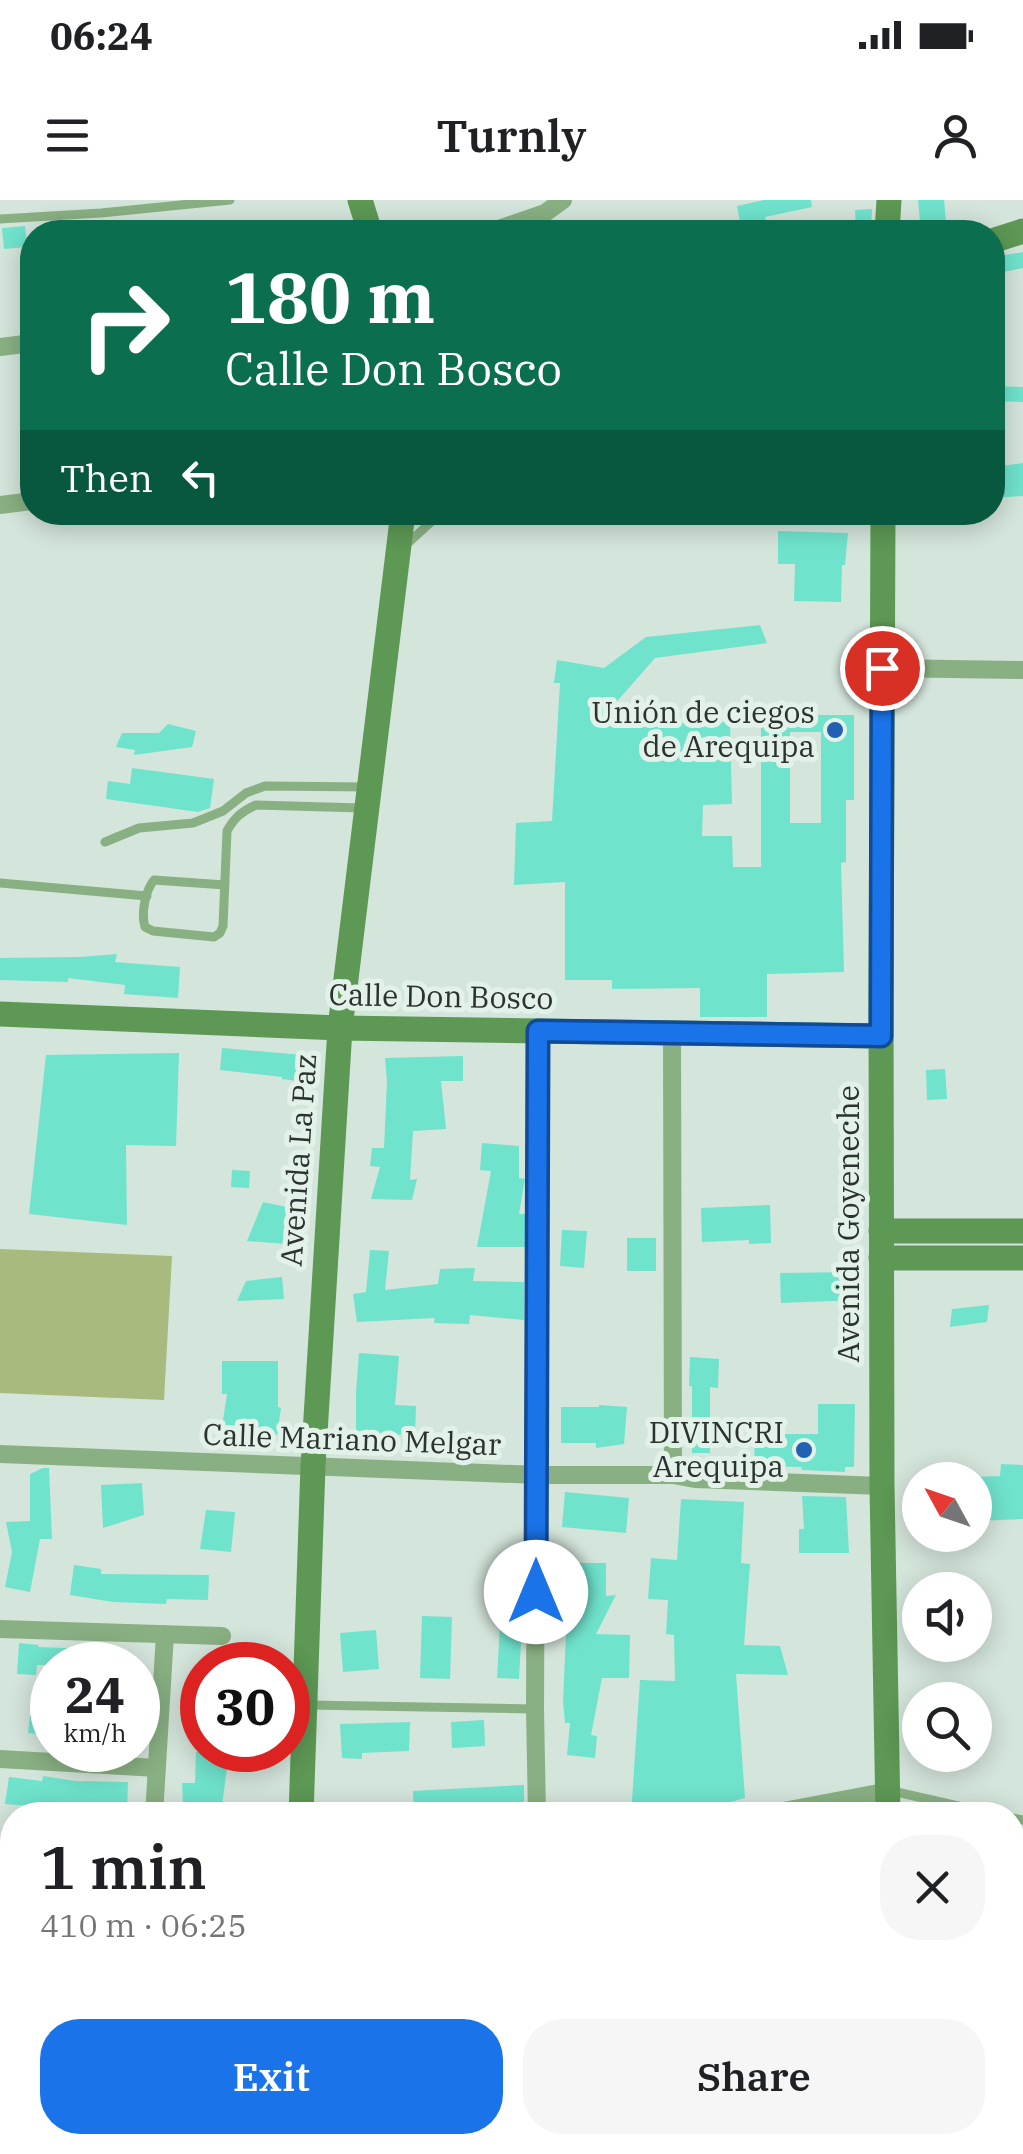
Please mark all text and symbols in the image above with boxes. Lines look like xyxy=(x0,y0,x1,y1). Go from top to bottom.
text: 06:24 xyxy=(50,11,153,60)
text: Turnly xyxy=(437,106,586,164)
icon: menu xyxy=(40,108,95,163)
icon: person xyxy=(928,108,983,163)
text: 180 m xyxy=(225,251,435,342)
icon: right xyxy=(60,260,190,390)
text: Calle Don Bosco xyxy=(225,339,562,397)
icon: left xyxy=(173,450,228,505)
text: Then xyxy=(60,453,153,502)
pin xyxy=(840,626,925,711)
icon: arrive xyxy=(855,641,910,696)
place label: Unión de ciegos de Arequipa xyxy=(591,692,815,765)
marker: Unión de ciegos de Arequipa xyxy=(824,719,846,741)
street label: Calle Don Bosco xyxy=(328,974,554,1017)
street label: Avenida La Paz xyxy=(271,1052,324,1267)
street label: Avenida Goyeneche xyxy=(828,1085,867,1363)
place label: DIVINCRI Arequipa xyxy=(649,1412,784,1485)
street label: Calle Mariano Melgar xyxy=(202,1414,502,1463)
marker: DIVINCRI Arequipa xyxy=(793,1439,815,1461)
north arrow xyxy=(902,1462,992,1552)
map controls xyxy=(902,1462,992,1772)
position arrow xyxy=(484,1540,588,1644)
button: sound xyxy=(902,1572,992,1662)
speed limit sign: 30 xyxy=(180,1642,310,1772)
text: 24 xyxy=(65,1662,125,1727)
button: search xyxy=(902,1682,992,1772)
text: km/h xyxy=(63,1716,127,1749)
text: 1 min xyxy=(40,1827,207,1906)
button: close xyxy=(880,1835,985,1940)
text: 410 m · 06:25 xyxy=(40,1904,247,1946)
button: Exit xyxy=(40,2019,503,2134)
button: Share xyxy=(523,2019,985,2134)

